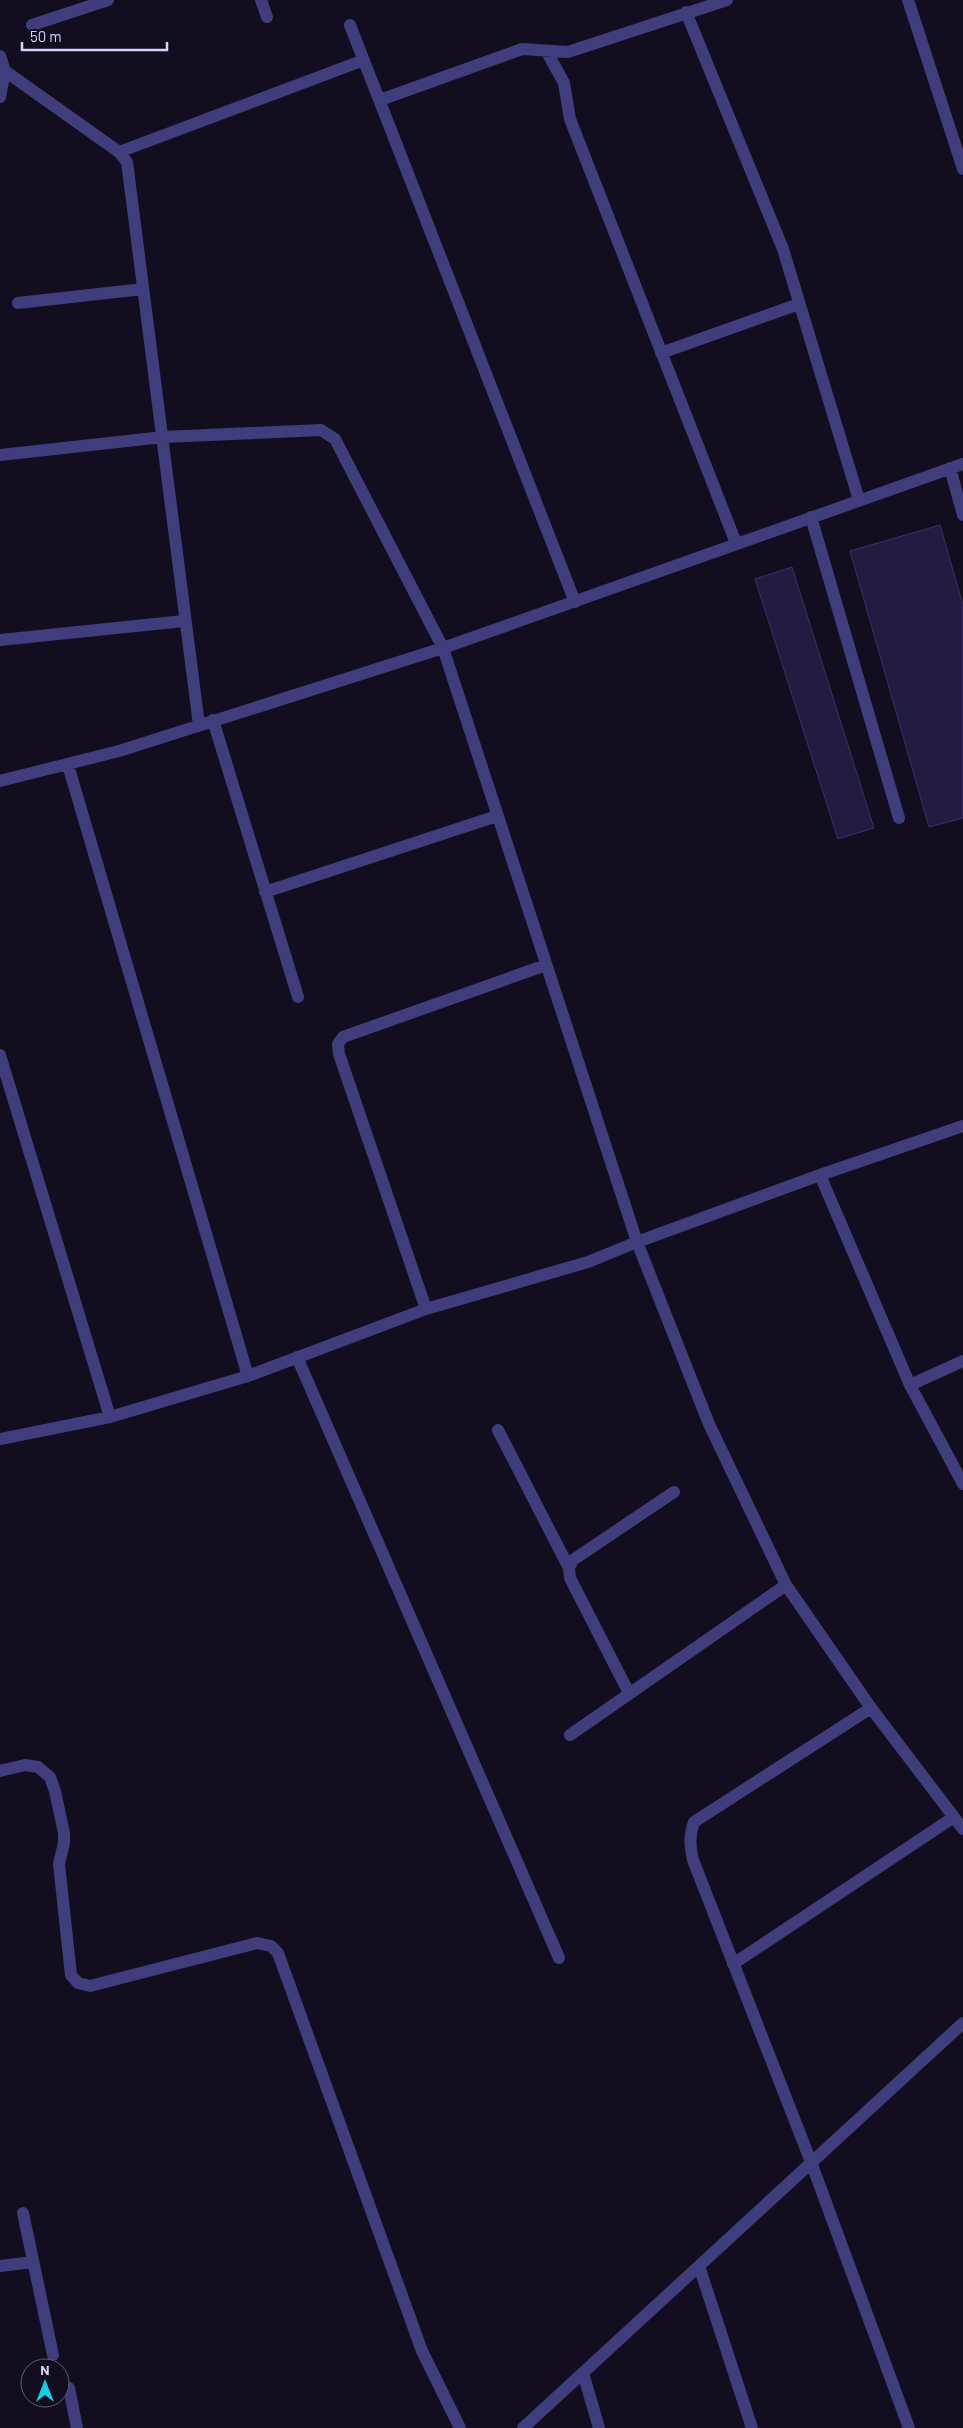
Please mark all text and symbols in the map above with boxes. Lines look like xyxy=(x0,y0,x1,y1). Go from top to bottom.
scale bar xyxy=(22,20,168,52)
text: 50 m xyxy=(30,27,62,45)
north arrow xyxy=(20,2358,70,2408)
text: N xyxy=(40,2361,50,2378)

